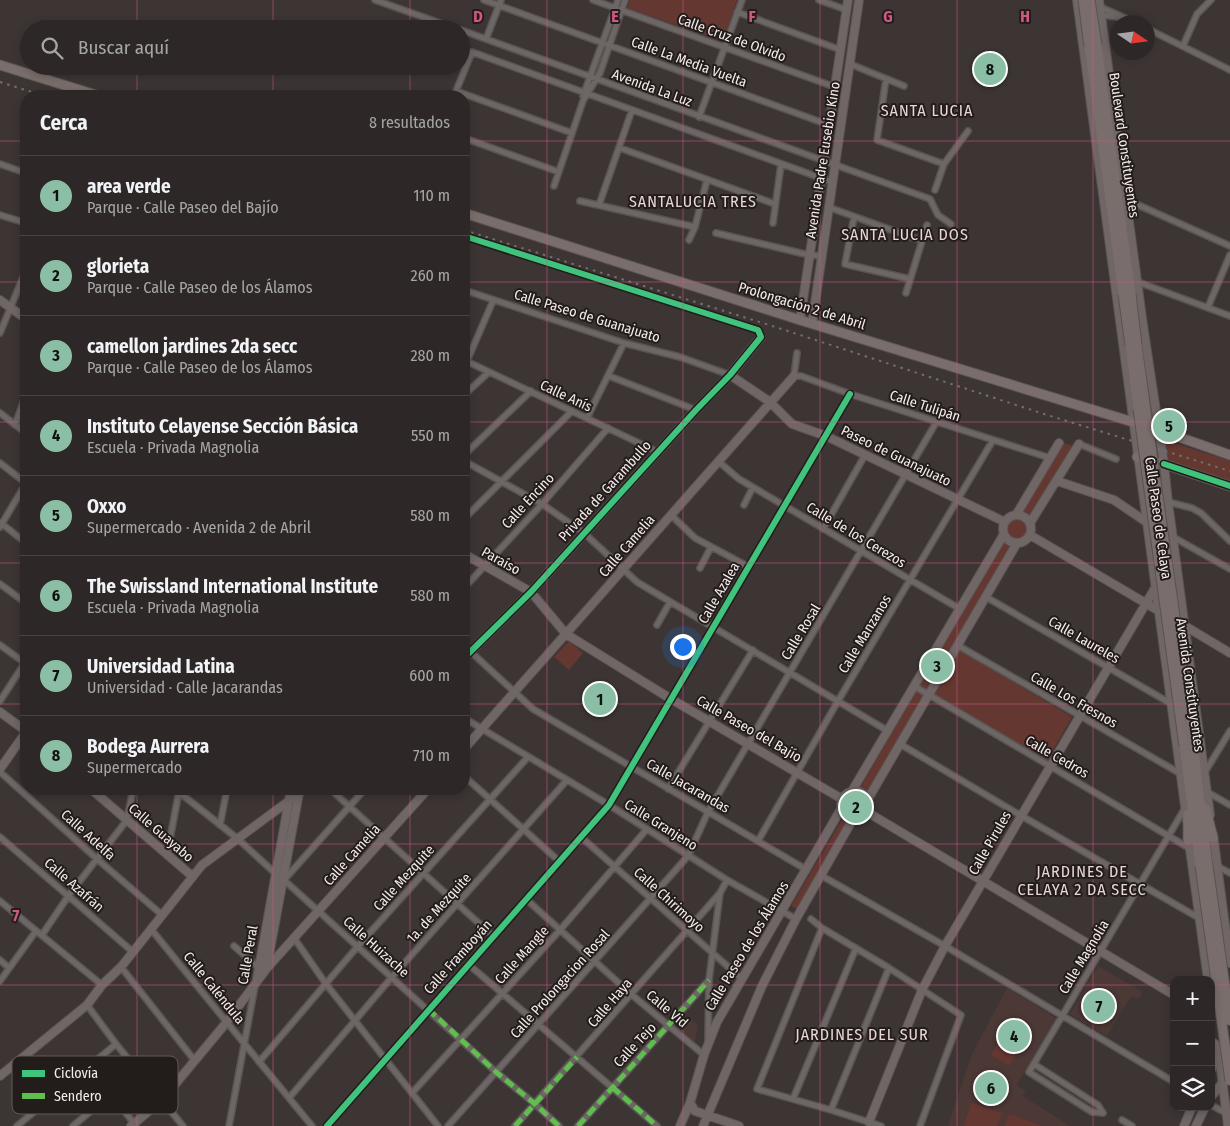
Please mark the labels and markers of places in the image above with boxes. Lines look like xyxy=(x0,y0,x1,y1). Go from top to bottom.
pin: 8 xyxy=(974,50,1006,88)
pin: 5 xyxy=(1153,407,1185,445)
pin: 3 xyxy=(921,647,953,685)
pin: 1 xyxy=(584,680,616,718)
pin: 2 xyxy=(840,788,872,826)
pin: 7 xyxy=(1083,987,1115,1025)
pin: 4 xyxy=(998,1017,1030,1055)
pin: 6 xyxy=(975,1069,1007,1107)

